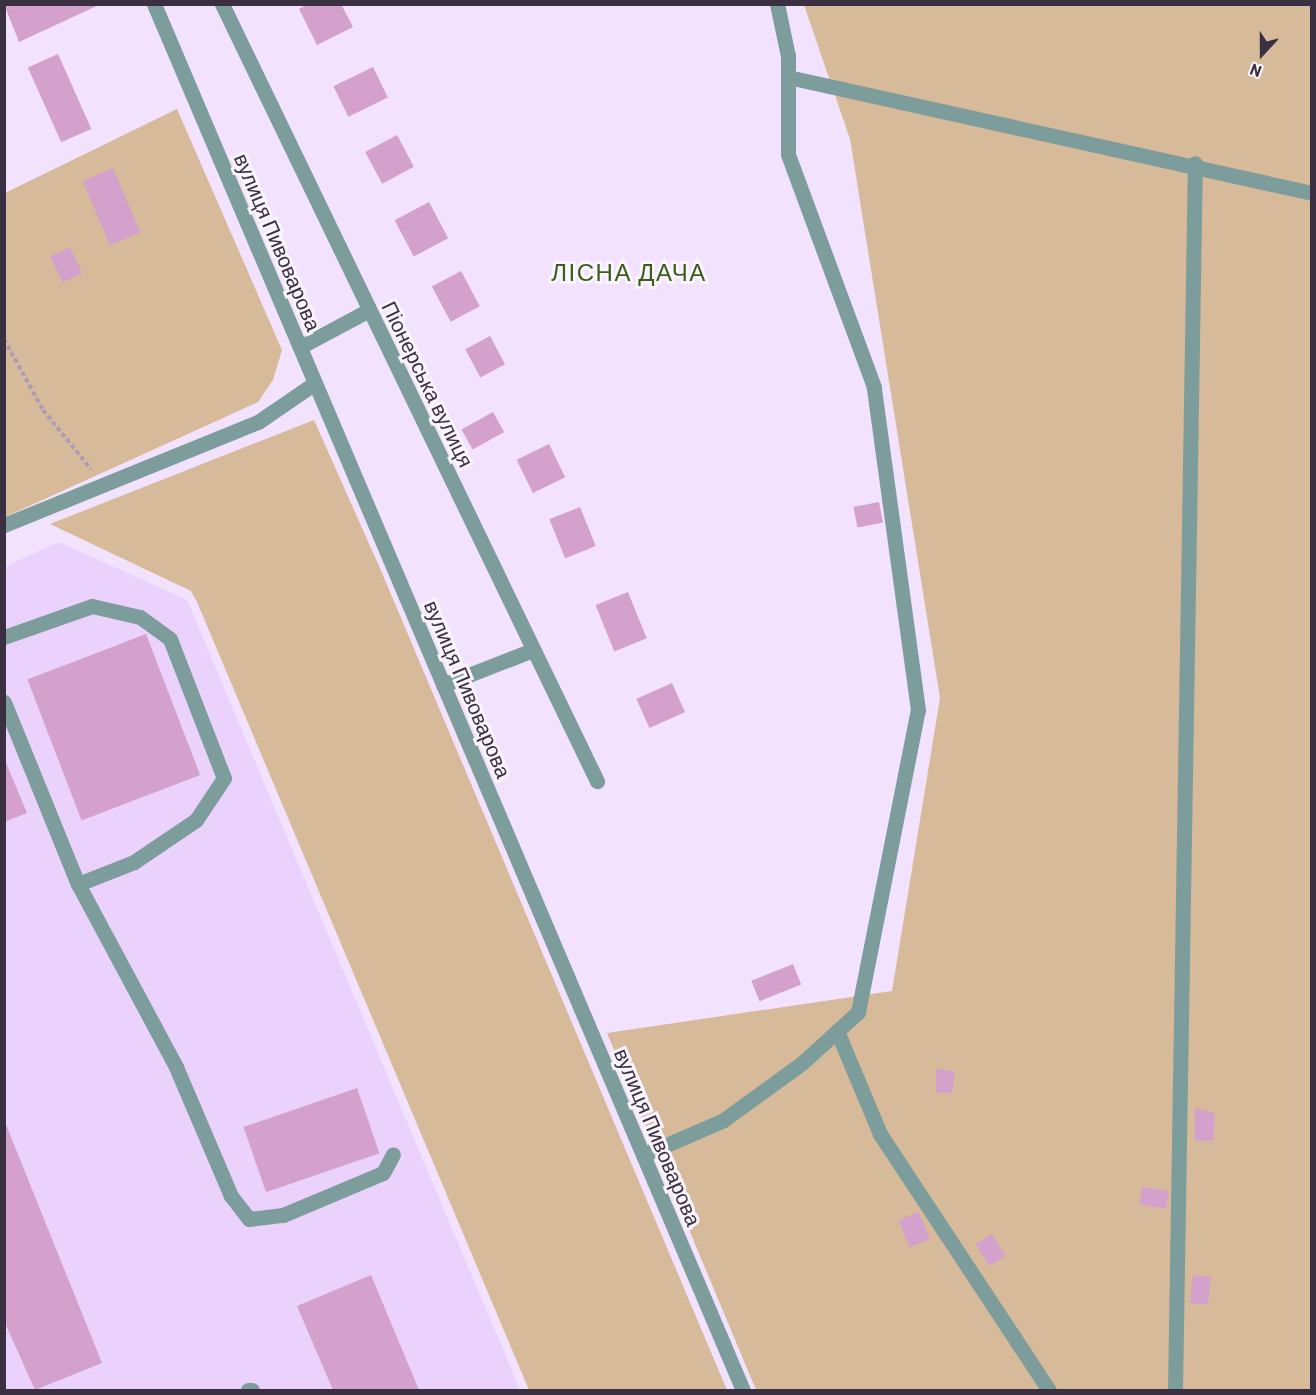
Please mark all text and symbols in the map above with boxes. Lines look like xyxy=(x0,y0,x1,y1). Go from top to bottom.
north arrow xyxy=(1232,24,1292,84)
text: N xyxy=(1247,60,1264,82)
street label: вулиця Пивоварова xyxy=(229,149,327,335)
district label: ЛІСНА ДАЧА xyxy=(551,258,707,286)
street label: Піонерська вулиця xyxy=(377,297,479,471)
street label: вулиця Пивоварова xyxy=(419,596,517,782)
street label: вулиця Пивоварова xyxy=(609,1044,707,1230)

